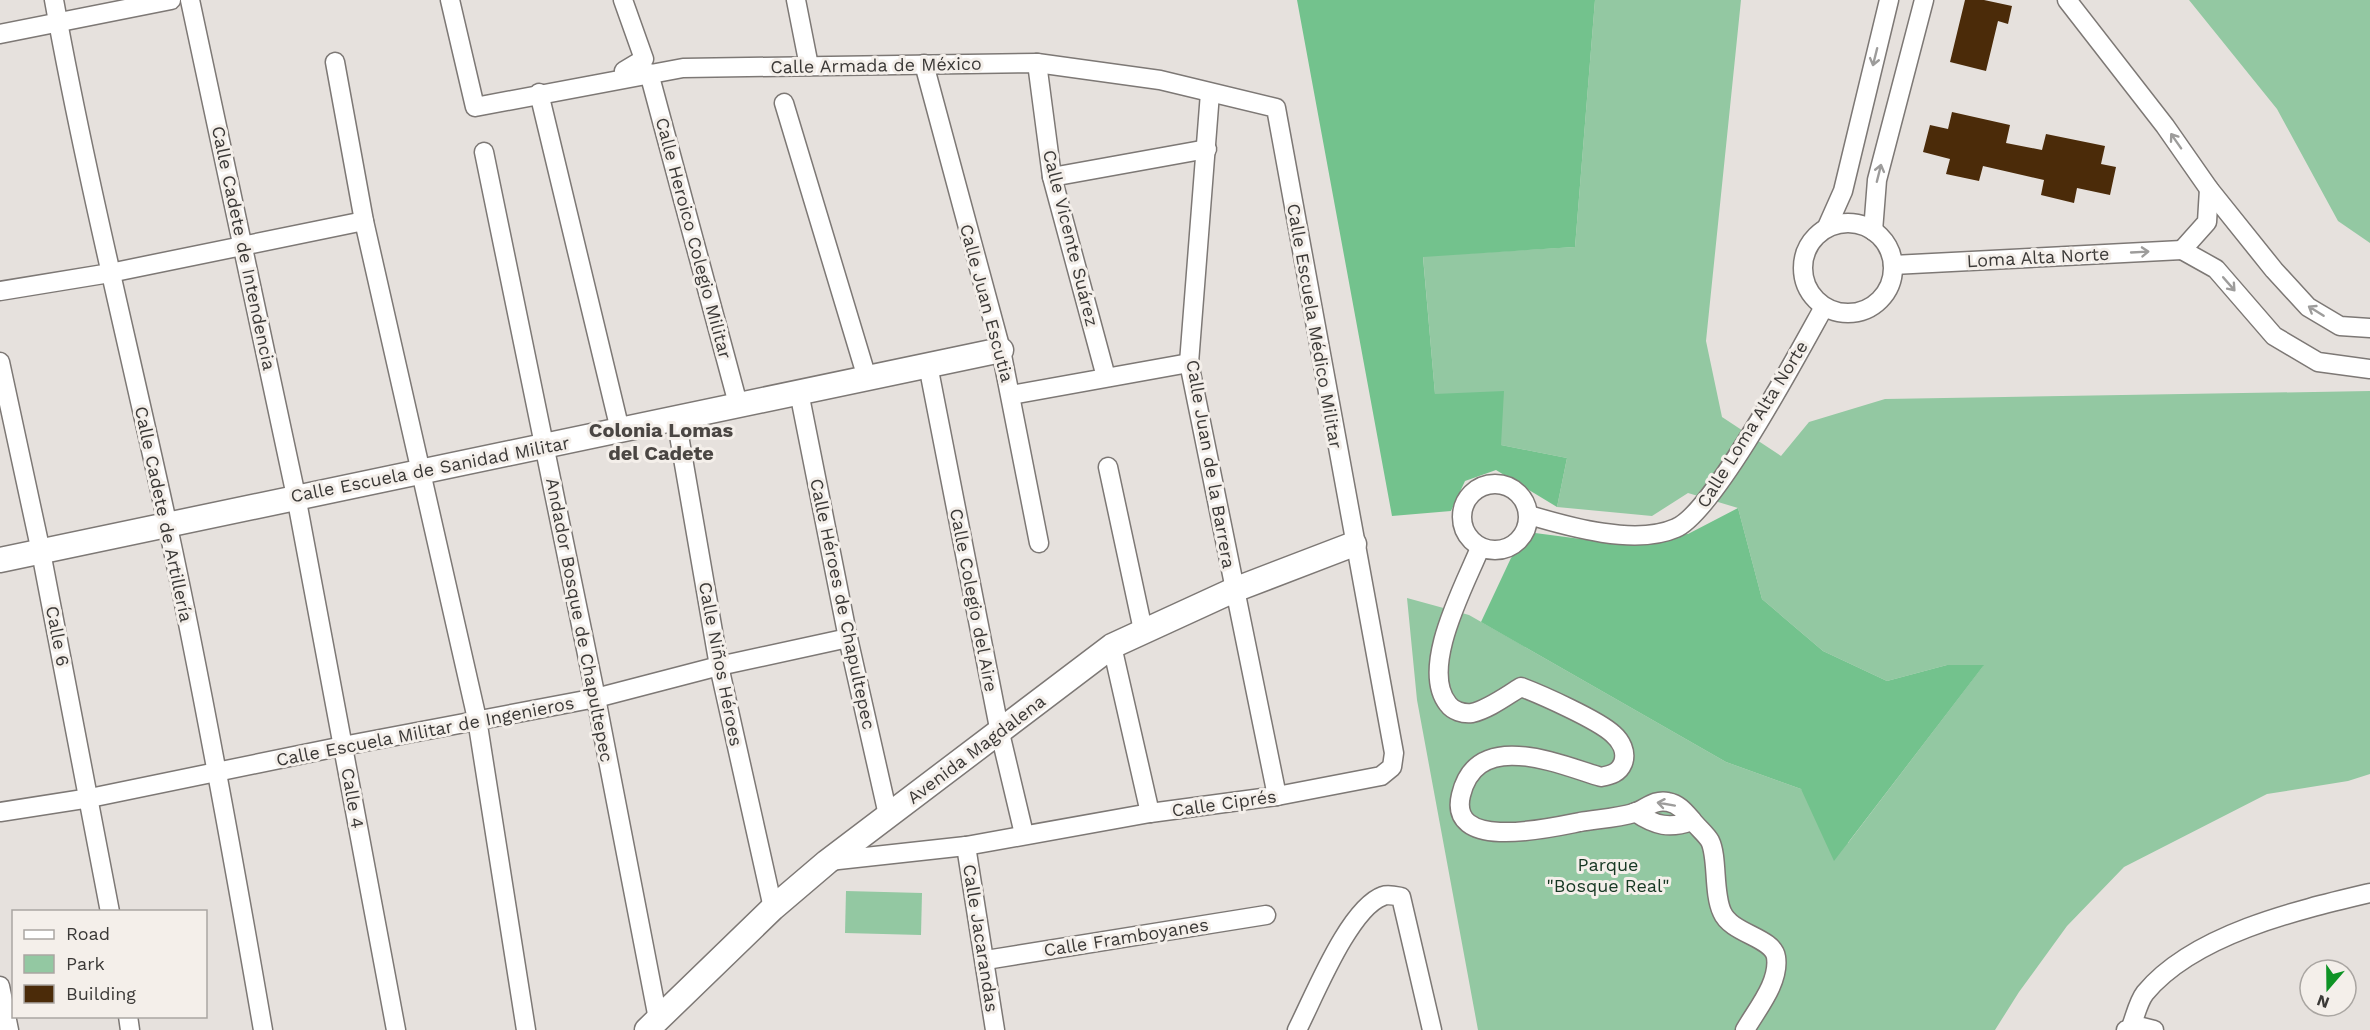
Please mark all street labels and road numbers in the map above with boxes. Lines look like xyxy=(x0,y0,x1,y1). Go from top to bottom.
street label: Calle Armada de México xyxy=(770,53,982,77)
street label: Calle Heroico Colegio Militar xyxy=(652,115,736,361)
street label: Calle Cadete de Intendencia xyxy=(208,124,280,372)
street label: Calle Vicente Suárez xyxy=(1039,148,1103,328)
street label: Calle Escuela Médico Militar xyxy=(1283,202,1347,450)
street label: Calle Juan Escutia xyxy=(956,222,1018,384)
street label: Loma Alta Norte xyxy=(1966,243,2110,271)
street label: Calle Loma Alta Norte xyxy=(1692,337,1812,511)
street label: Calle Juan de la Barrera xyxy=(1182,358,1240,570)
street label: Calle Cadete de Artillería xyxy=(131,404,197,624)
street label: Calle Escuela de Sanidad Militar xyxy=(289,432,571,506)
street label: Andador Bosque de Chapultepec xyxy=(542,476,618,764)
street label: Calle Héroes de Chapultepec xyxy=(806,477,880,731)
street label: Calle Colegio del Aire xyxy=(946,506,1002,694)
street label: Calle Niños Héroes xyxy=(695,580,747,748)
street label: Calle 6 xyxy=(42,604,74,668)
street label: Avenida Magdalena xyxy=(903,690,1049,808)
street label: Calle Escuela Militar de Ingenieros xyxy=(274,692,576,770)
street label: Calle 4 xyxy=(337,766,369,830)
street label: Calle Ciprés xyxy=(1170,785,1278,821)
street label: Calle Jacarandas xyxy=(959,863,1003,1013)
street label: Calle Framboyanes xyxy=(1042,914,1210,960)

